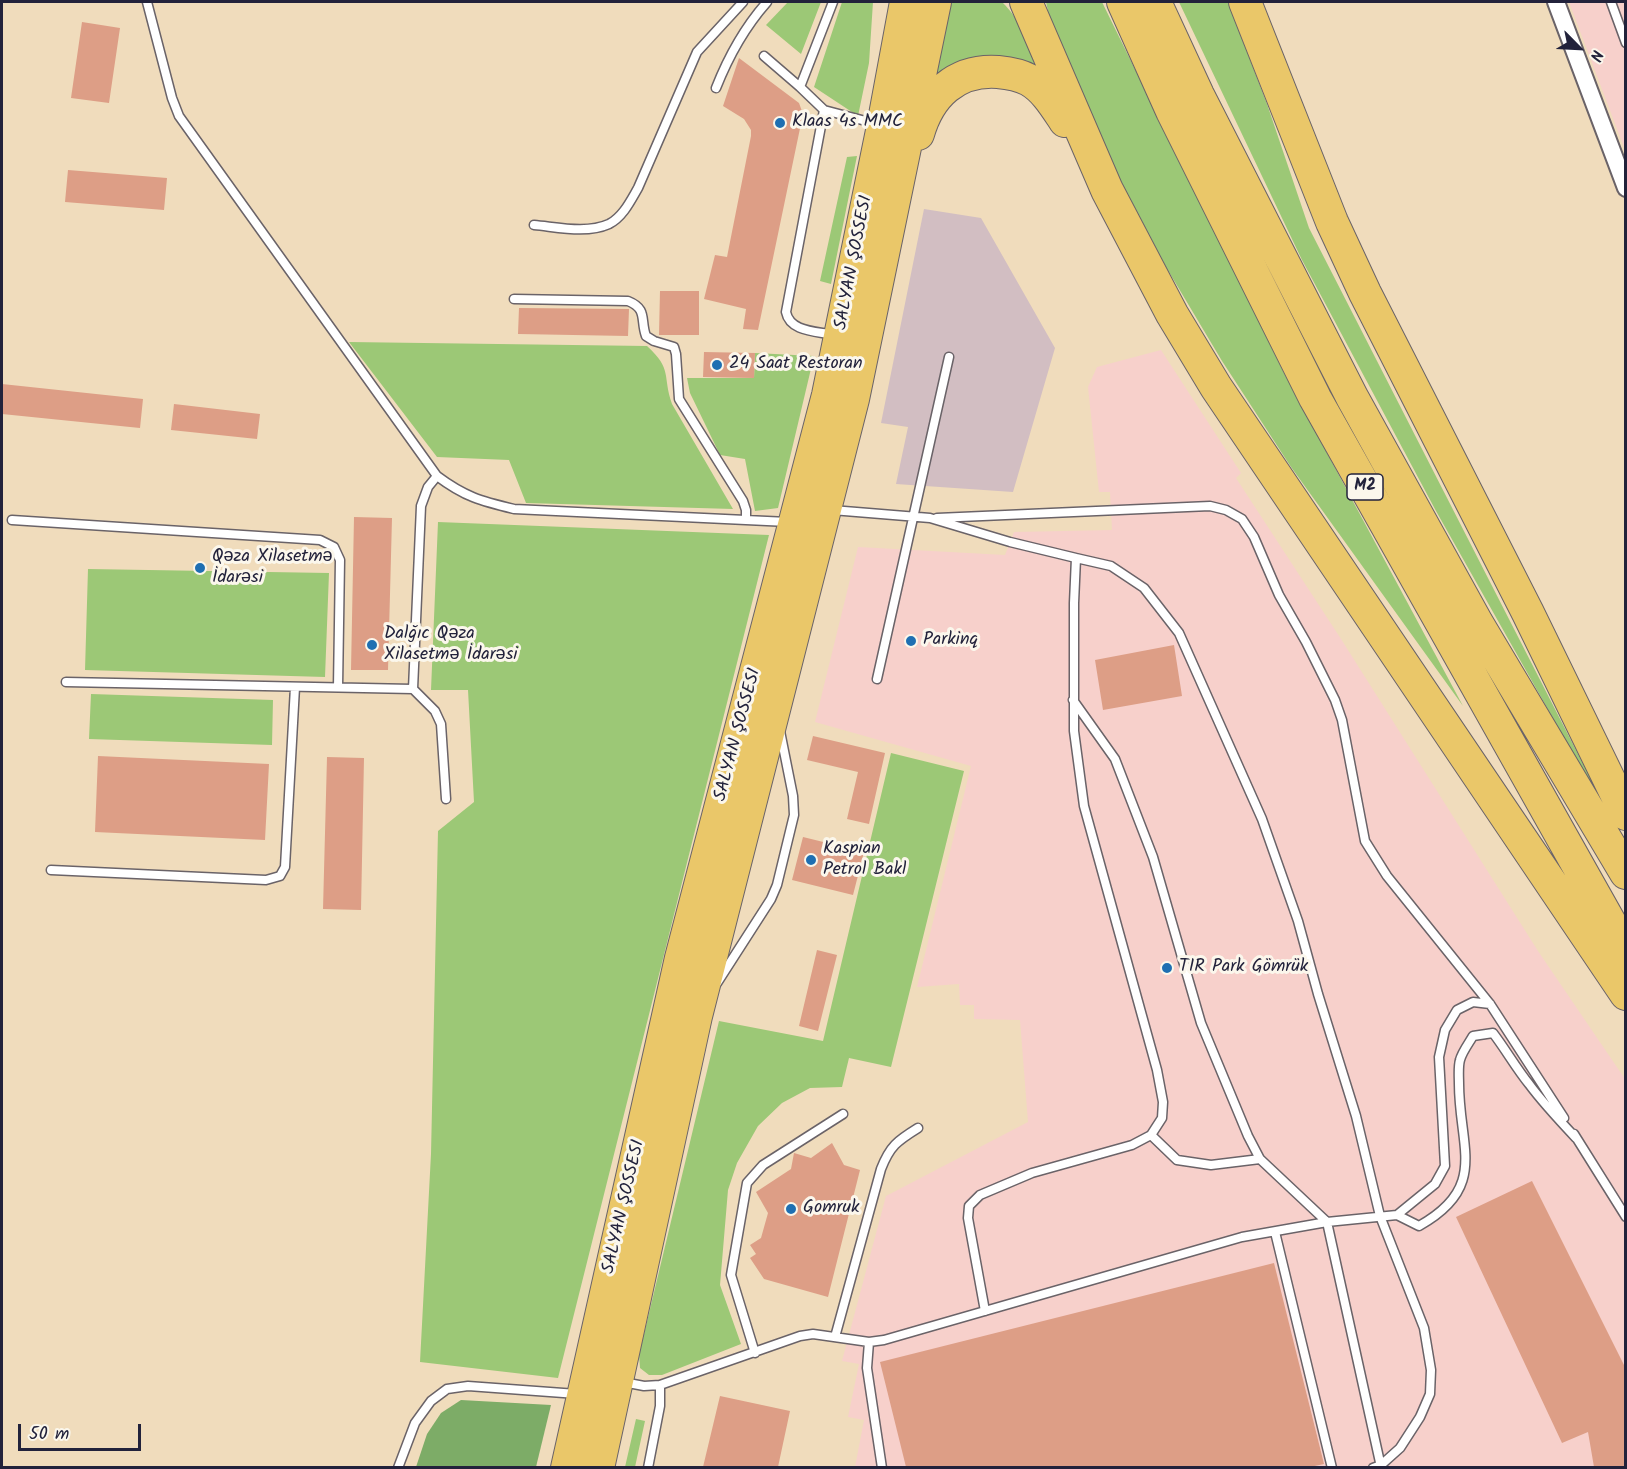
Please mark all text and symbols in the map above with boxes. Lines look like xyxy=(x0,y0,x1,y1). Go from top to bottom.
north arrow xyxy=(1549,18,1609,78)
text: N xyxy=(1582,46,1609,65)
place label: Klaas 4s MMC xyxy=(792,112,903,134)
marker: Klaas 4s MMC xyxy=(773,116,787,130)
street label: SALYAN ŞOSSESI xyxy=(831,194,879,332)
place label: 24 Saat Restoran xyxy=(729,354,863,376)
marker: 24 Saat Restoran xyxy=(710,358,724,372)
road number: M2 xyxy=(1347,474,1383,500)
place label: Qəza Xilasetmə İdarəsi xyxy=(212,547,333,590)
marker: Qəza Xilasetmə İdarəsi xyxy=(193,561,207,575)
place label: Dalğıc Qəza Xilasetmə İdarəsi xyxy=(384,624,518,666)
place label: Parkinq xyxy=(923,630,978,652)
marker: Parkinq xyxy=(904,634,918,648)
marker: Dalğıc Qəza Xilasetmə İdarəsi xyxy=(365,638,379,652)
street label: SALYAN ŞOSSESI xyxy=(711,666,767,804)
place label: Kaspian Petrol Bakl xyxy=(823,839,906,882)
marker: Kaspian Petrol Bakl xyxy=(804,853,818,867)
place label: TIR Park Gömrük xyxy=(1179,957,1308,979)
marker: TIR Park Gömrük xyxy=(1160,961,1174,975)
street label: SALYAN ŞOSSESI xyxy=(599,1138,651,1276)
place label: Gomruk xyxy=(803,1198,860,1220)
marker: Gomruk xyxy=(784,1202,798,1216)
scale bar xyxy=(21,1412,144,1450)
text: 50 m xyxy=(29,1420,69,1449)

